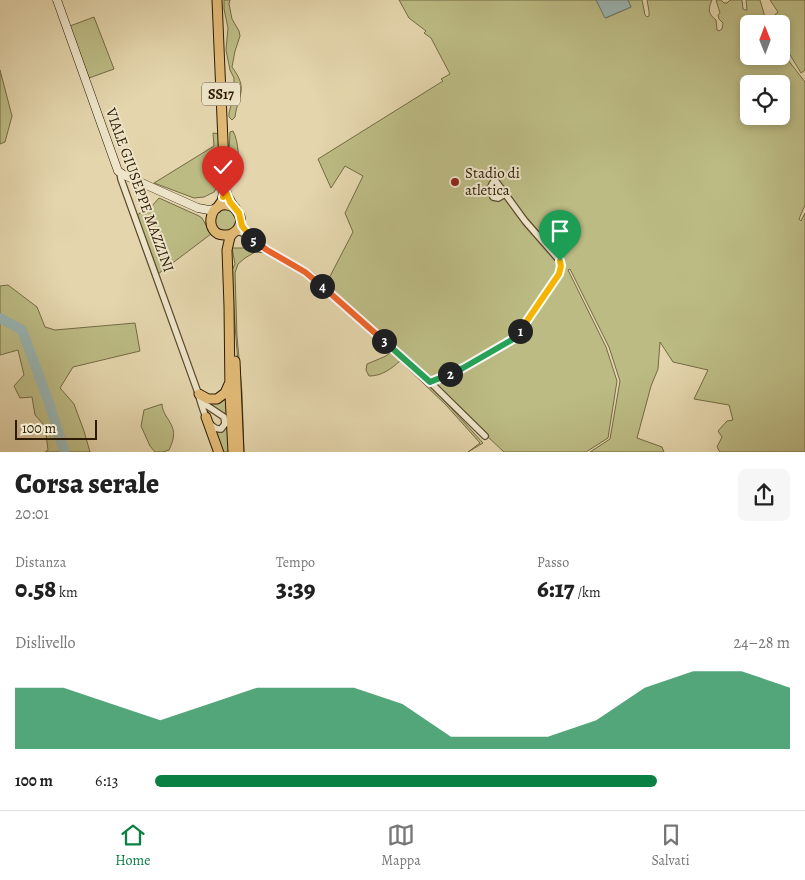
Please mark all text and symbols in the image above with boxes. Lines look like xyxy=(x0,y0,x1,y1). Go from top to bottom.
north arrow xyxy=(740,15,790,65)
map controls xyxy=(740,15,790,125)
button: locate xyxy=(740,75,790,125)
road number: SS17 xyxy=(202,82,240,106)
street label: VIALE GIUSEPPE MAZZINI xyxy=(101,104,179,275)
pin xyxy=(202,146,244,197)
icon: check xyxy=(209,153,237,181)
place label: Stadio di atletica xyxy=(465,163,520,200)
marker: Stadio di atletica xyxy=(449,176,461,188)
pin xyxy=(539,210,581,261)
icon: arrive xyxy=(546,217,574,245)
pin: 5 xyxy=(240,228,266,252)
text: 5 xyxy=(251,231,256,250)
pin: 4 xyxy=(310,274,334,298)
text: 4 xyxy=(319,277,326,296)
pin: 1 xyxy=(508,318,532,344)
text: 1 xyxy=(518,322,523,341)
pin: 3 xyxy=(372,328,396,354)
text: 3 xyxy=(381,332,388,351)
pin: 2 xyxy=(438,362,462,386)
text: 2 xyxy=(447,365,454,384)
scale bar xyxy=(15,418,98,441)
text: 100 m xyxy=(22,419,56,438)
text: Corsa serale xyxy=(15,465,159,503)
button: share xyxy=(738,469,790,521)
text: 20:01 xyxy=(15,503,49,525)
text: Distanza xyxy=(15,553,66,572)
text: Tempo xyxy=(276,553,315,572)
text: Passo xyxy=(537,553,569,572)
text: 0.58 xyxy=(15,572,56,606)
text: 3:39 xyxy=(276,572,316,606)
text: 6:17 xyxy=(537,572,575,606)
text: km xyxy=(56,583,78,602)
text: /km xyxy=(575,583,601,602)
text: Dislivello xyxy=(15,632,75,654)
text: 24–28 m xyxy=(734,632,790,654)
text: 100 m xyxy=(15,770,53,792)
text: 6:13 xyxy=(95,770,118,792)
tab: Home xyxy=(115,821,151,870)
tab: Mappa xyxy=(381,821,421,870)
tab: Salvati xyxy=(651,821,690,870)

